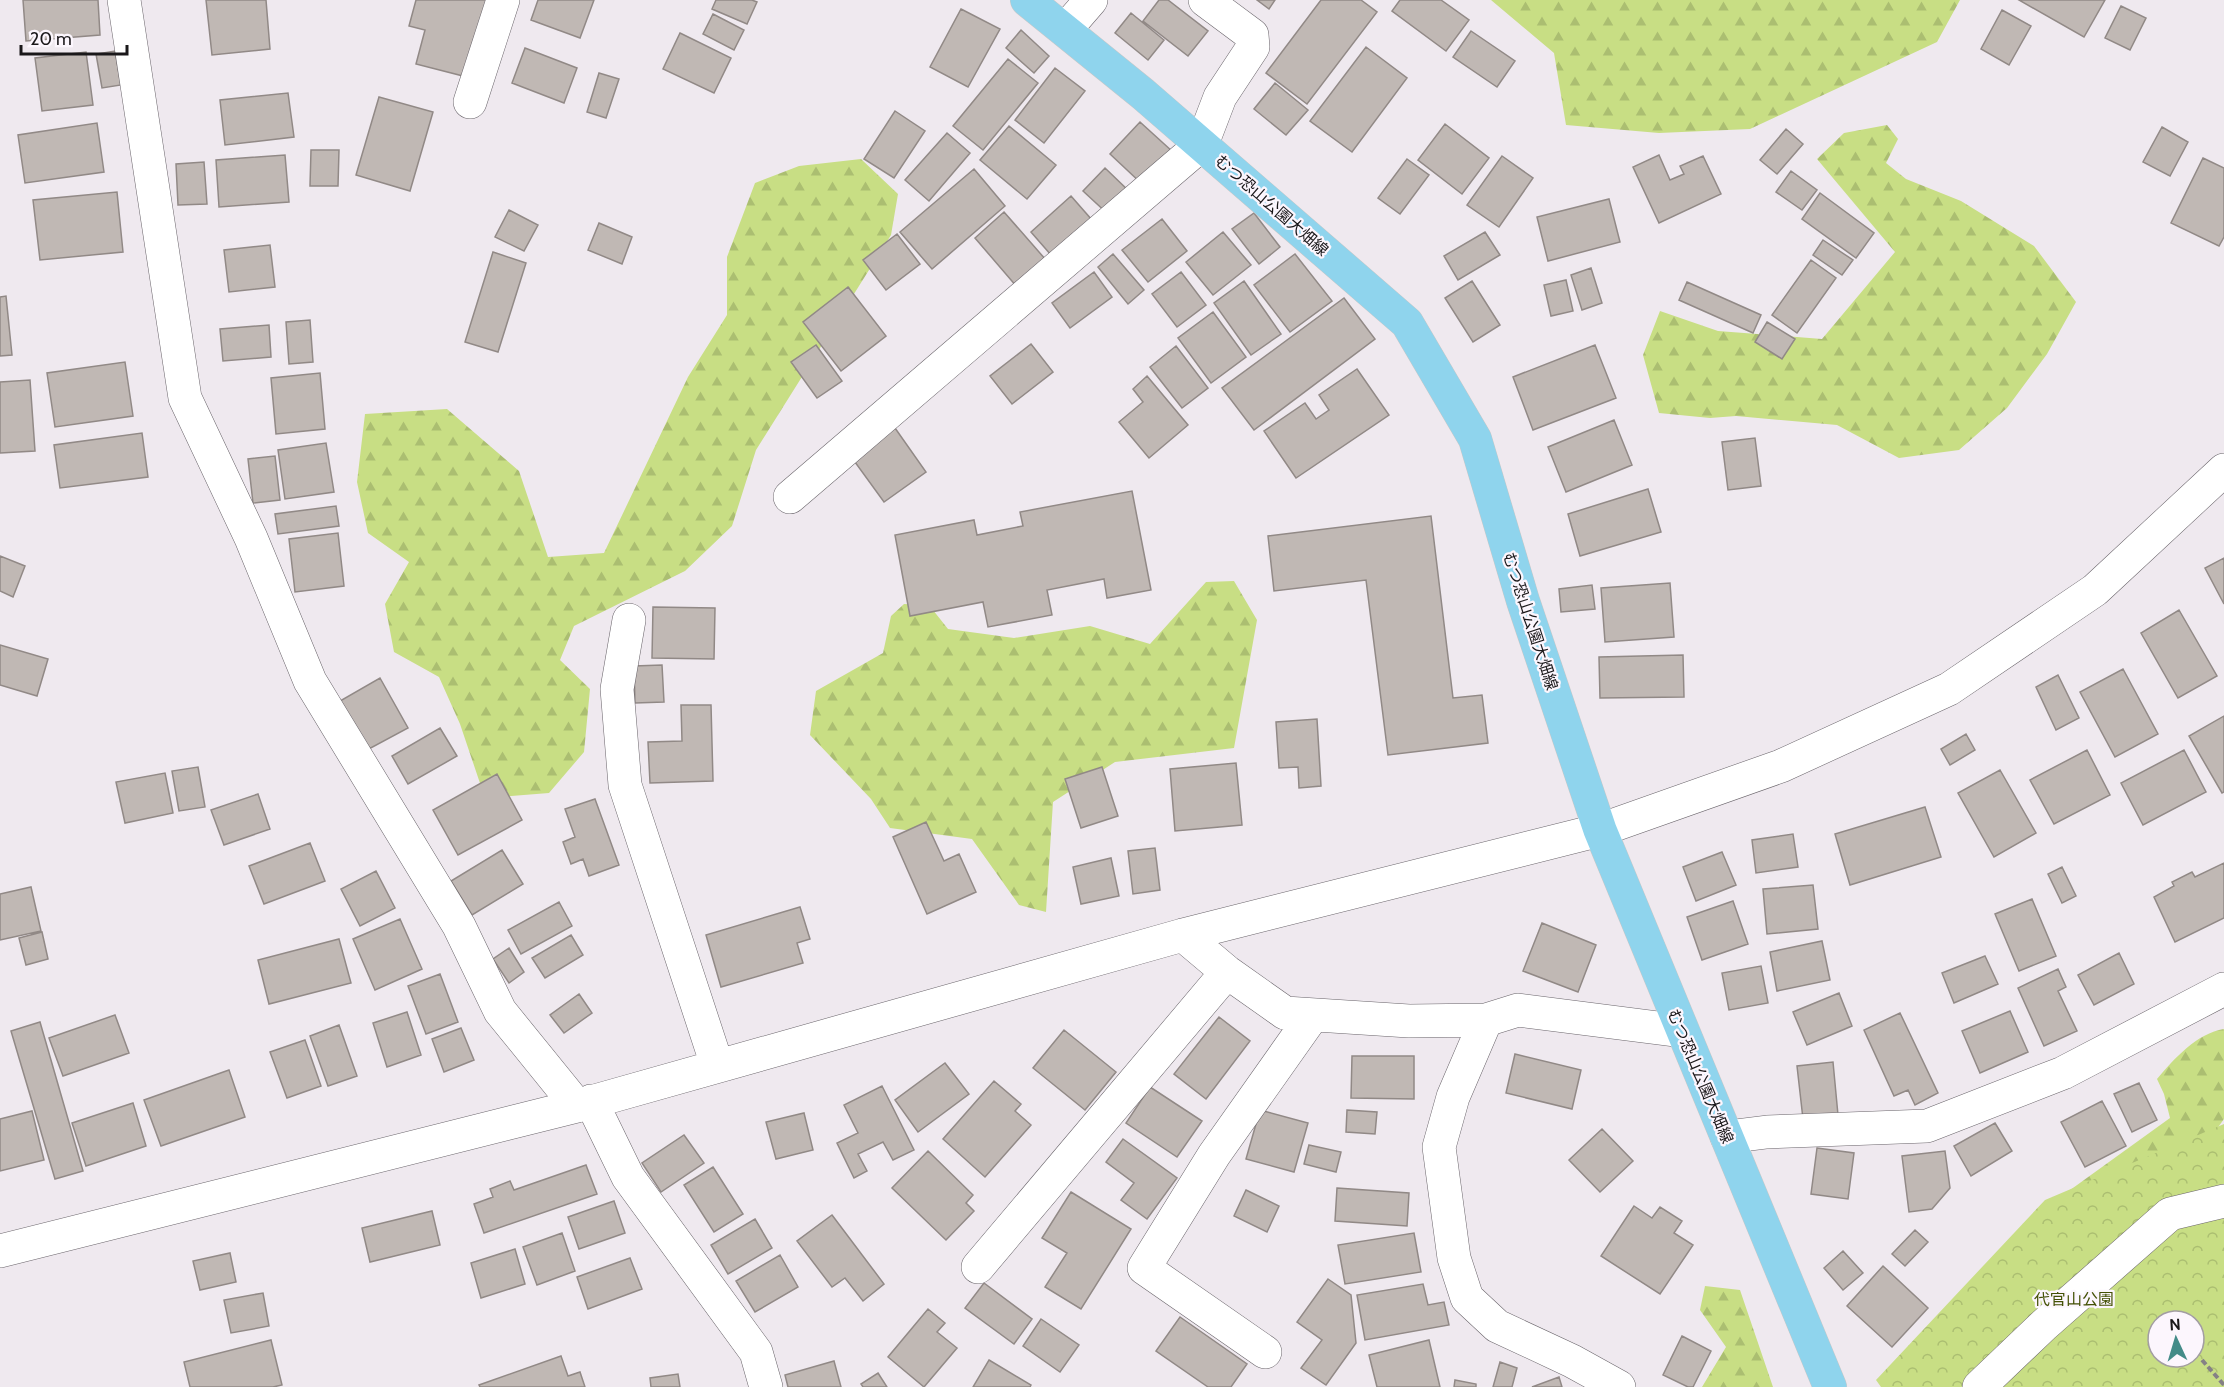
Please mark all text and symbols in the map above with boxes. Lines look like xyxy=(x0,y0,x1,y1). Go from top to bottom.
scale bar xyxy=(21,18,128,56)
text: 20 m xyxy=(30,28,72,50)
street label: むつ恐山公園大畑線 xyxy=(1211,151,1332,260)
street label: むつ恐山公園大畑線 xyxy=(1499,550,1562,693)
street label: むつ恐山公園大畑線 xyxy=(1664,1006,1737,1146)
park label: 代官山公園 xyxy=(2034,1290,2114,1309)
north arrow xyxy=(2146,1309,2206,1369)
text: N xyxy=(2169,1315,2181,1334)

